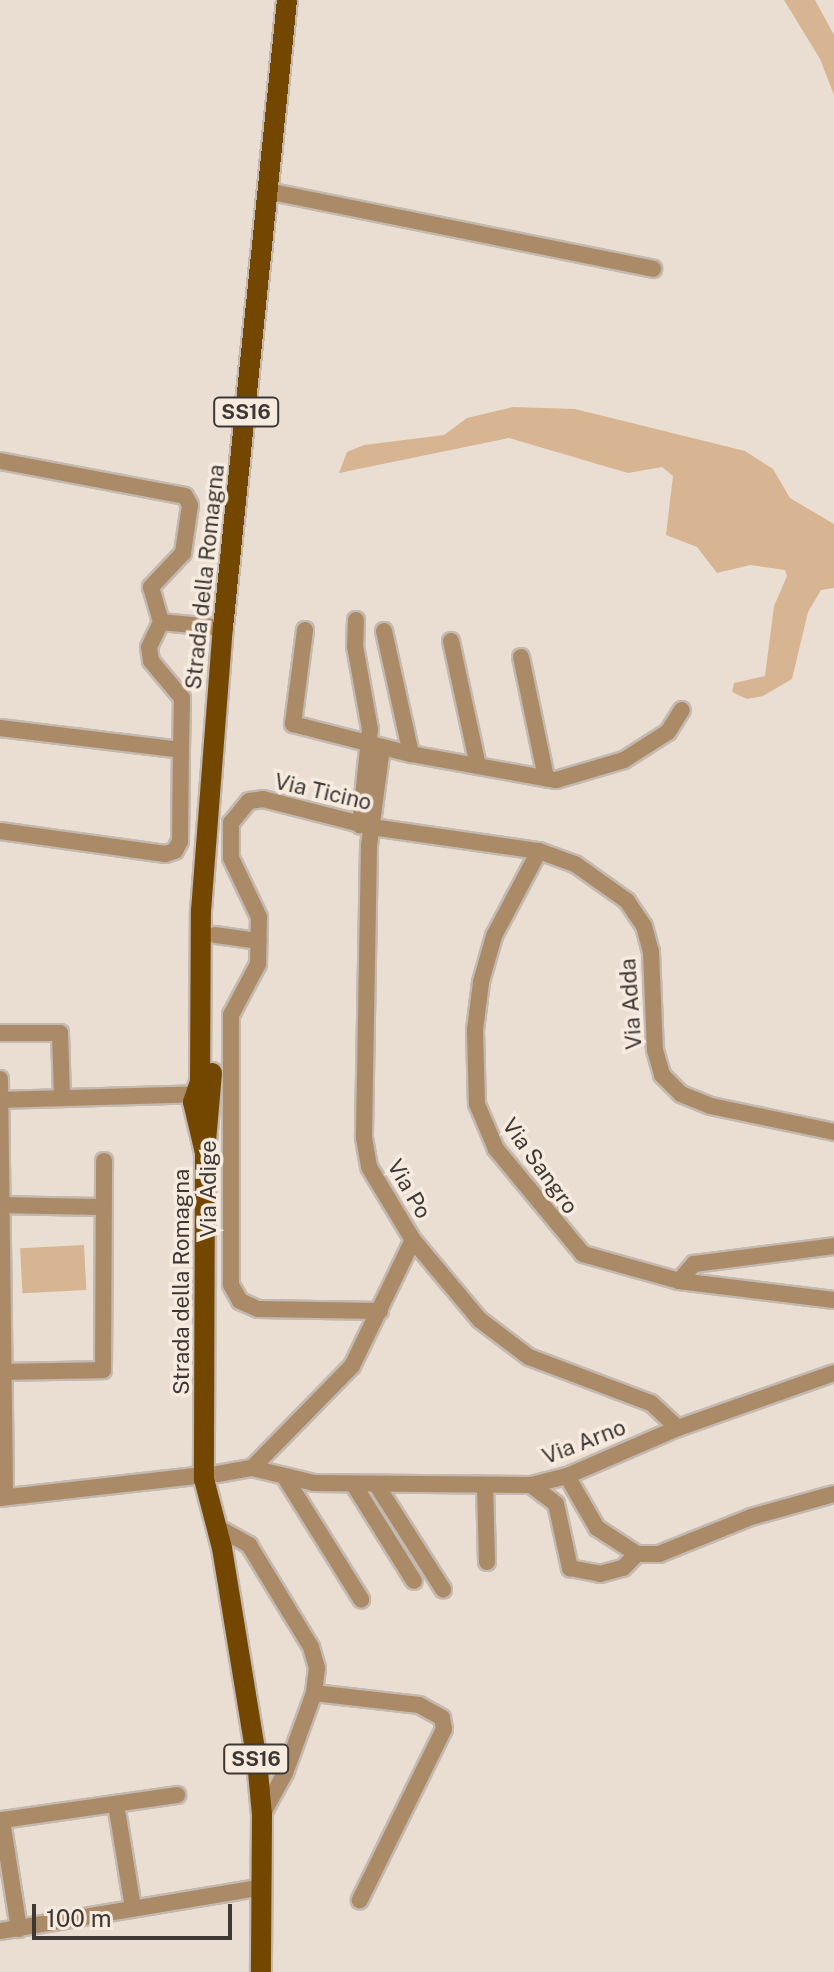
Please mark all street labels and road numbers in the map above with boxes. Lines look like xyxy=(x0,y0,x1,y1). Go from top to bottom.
road number: SS16 xyxy=(212,396,280,428)
street label: Strada della Romagna xyxy=(180,463,230,691)
street label: Via Ticino xyxy=(272,768,374,816)
street label: Via Adda xyxy=(615,957,647,1051)
street label: Via Sangro xyxy=(496,1113,584,1219)
street label: Via Adige xyxy=(196,1140,222,1238)
street label: Via Po xyxy=(382,1155,436,1223)
street label: Strada della Romagna xyxy=(169,1169,195,1395)
street label: Via Arno xyxy=(539,1414,629,1470)
road number: SS16 xyxy=(222,1743,290,1775)

